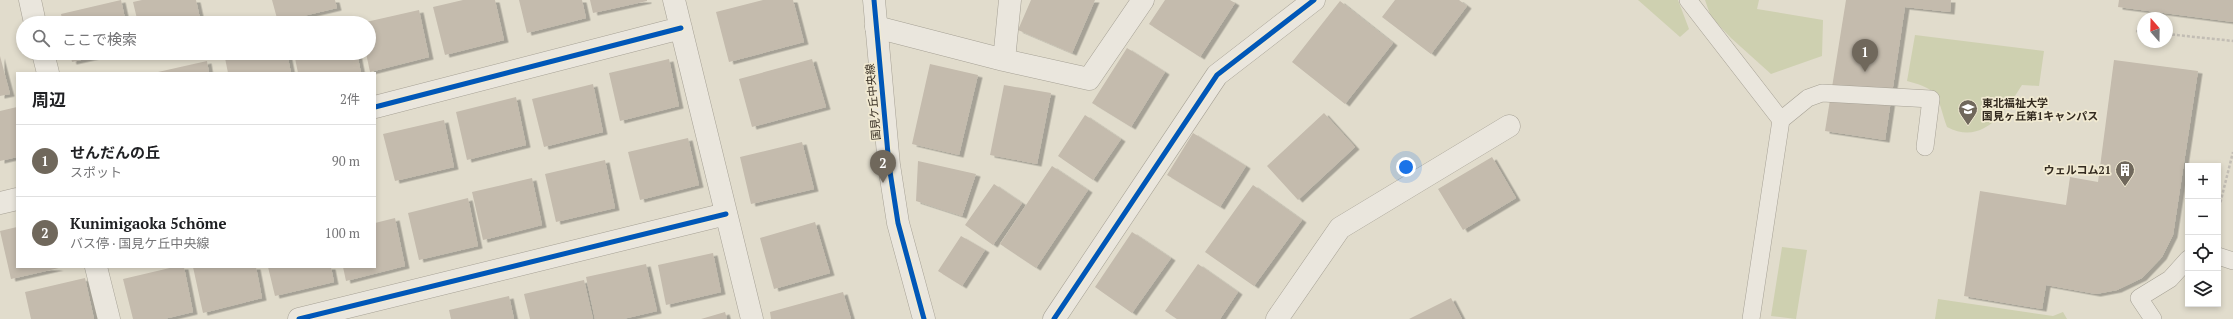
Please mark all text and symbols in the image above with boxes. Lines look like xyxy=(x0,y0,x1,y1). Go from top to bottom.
north arrow xyxy=(2137,12,2173,48)
search box xyxy=(16,16,376,60)
icon: search xyxy=(30,27,52,49)
text: ここで検索 xyxy=(62,29,137,49)
pin: 1 xyxy=(1852,39,1878,72)
street label: 国見ケ丘中央線 xyxy=(863,63,883,141)
text: 周辺 xyxy=(32,88,66,111)
text: 2件 xyxy=(340,90,360,108)
place label: 東北福祉大学 国見ヶ丘第1キャンパス xyxy=(1982,96,2098,123)
school or university icon: 東北福祉大学 国見ヶ丘第1キャンパス xyxy=(1957,98,1979,126)
text: せんだんの丘 xyxy=(70,142,160,162)
pin: 2 xyxy=(870,150,896,183)
text: 1 xyxy=(41,152,49,170)
text: 90 m xyxy=(332,152,360,170)
your location xyxy=(1396,157,1416,177)
building icon: ウェルコム21 xyxy=(2114,159,2136,187)
text: スポット xyxy=(70,163,122,181)
place label: ウェルコム21 xyxy=(2044,163,2111,177)
map controls xyxy=(2185,163,2221,307)
button: + xyxy=(2185,163,2221,199)
button: − xyxy=(2185,199,2221,235)
text: Kunimigaoka 5chōme xyxy=(70,213,227,233)
text: 2 xyxy=(41,224,49,242)
text: 100 m xyxy=(325,224,360,242)
text: バス停 · 国見ケ丘中央線 xyxy=(70,234,209,252)
button: locate xyxy=(2185,235,2221,271)
button: layers xyxy=(2185,271,2221,307)

